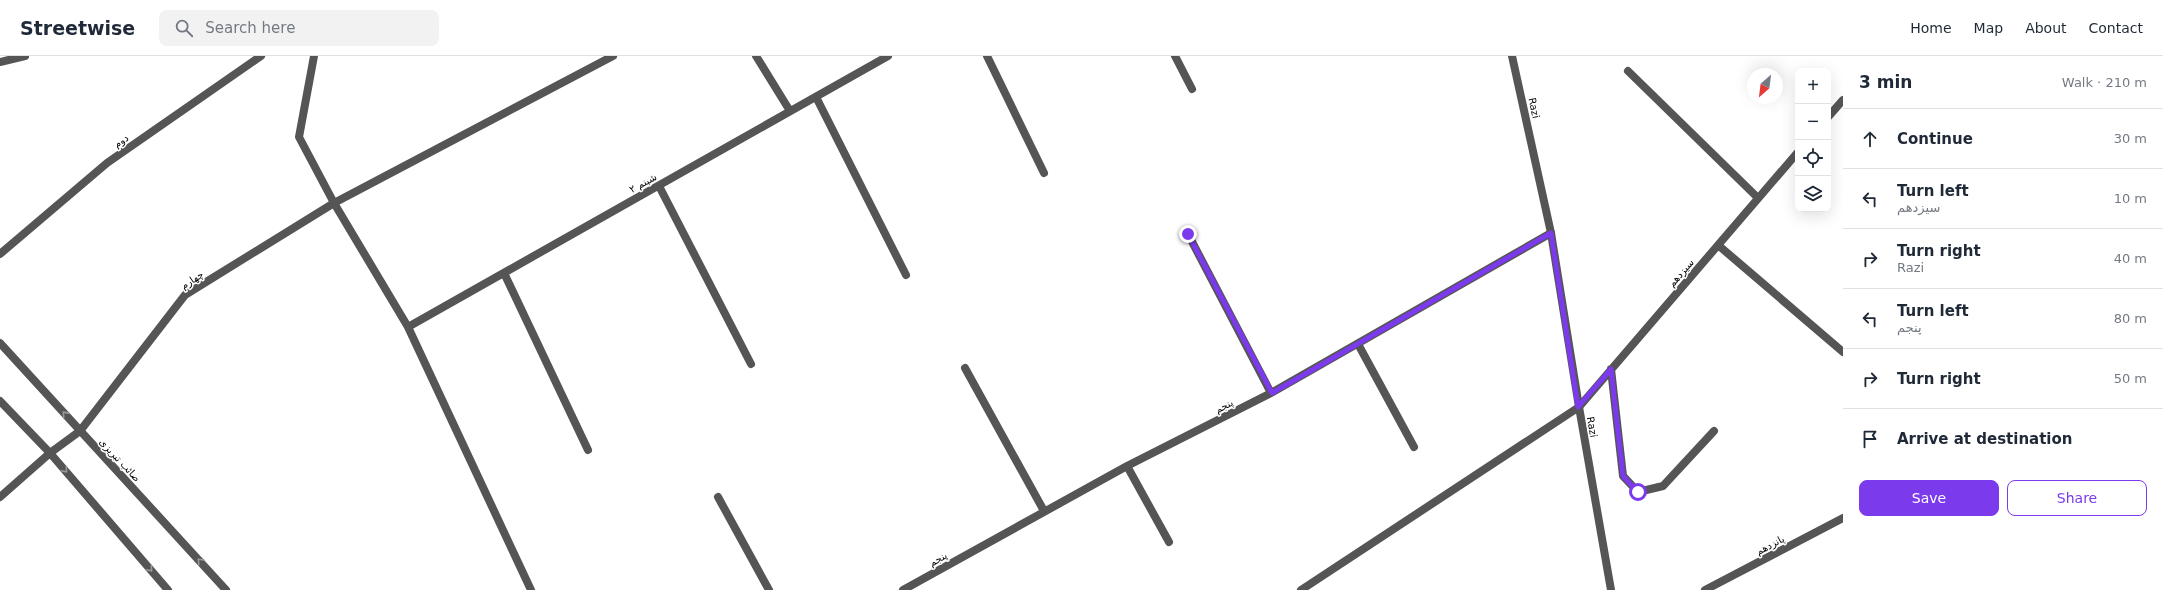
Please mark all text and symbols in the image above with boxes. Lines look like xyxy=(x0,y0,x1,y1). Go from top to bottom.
search box xyxy=(159,10,439,46)
text: Streetwise xyxy=(20,17,135,39)
icon: search xyxy=(173,17,195,39)
text: Search here xyxy=(205,19,295,37)
text: Home xyxy=(1910,20,1952,36)
text: Map xyxy=(1974,20,2003,36)
text: About xyxy=(2025,20,2067,36)
text: Contact xyxy=(2089,20,2143,36)
north arrow xyxy=(1747,68,1783,104)
map controls xyxy=(1795,68,1831,212)
button: + xyxy=(1795,68,1831,104)
text: 3 min xyxy=(1859,72,1912,92)
text: Walk · 210 m xyxy=(2062,75,2147,90)
street label: Razi xyxy=(1526,97,1542,119)
button: − xyxy=(1795,104,1831,140)
icon: ahead xyxy=(1859,128,1881,150)
text: Continue xyxy=(1897,130,1973,148)
text: 30 m xyxy=(2114,131,2147,146)
street label: دوم xyxy=(112,132,131,151)
button: locate xyxy=(1795,140,1831,176)
street label: شبنم ۲ xyxy=(627,171,659,196)
button: layers xyxy=(1795,176,1831,212)
text: Turn left xyxy=(1897,182,1969,200)
icon: left xyxy=(1859,188,1881,210)
text: 10 m xyxy=(2114,191,2147,206)
text: سیزدهم xyxy=(1897,200,1940,215)
route end xyxy=(1179,225,1197,243)
text: Turn right xyxy=(1897,242,1981,260)
icon: right xyxy=(1859,248,1881,270)
text: 40 m xyxy=(2114,251,2147,266)
street label: سیزدهم xyxy=(1666,257,1697,290)
text: Razi xyxy=(1897,260,1924,275)
street label: چهارم xyxy=(179,268,206,292)
text: Turn left xyxy=(1897,302,1969,320)
icon: left xyxy=(1859,308,1881,330)
text: 80 m xyxy=(2114,311,2147,326)
text: پنجم xyxy=(1897,320,1922,335)
icon: right xyxy=(1859,368,1881,390)
text: Turn right xyxy=(1897,370,1981,388)
text: 50 m xyxy=(2114,371,2147,386)
street label: پنجم xyxy=(1213,397,1236,416)
one-way arrow xyxy=(62,411,70,419)
street label: Razi xyxy=(1585,416,1599,438)
icon: arrive xyxy=(1859,428,1881,450)
text: Arrive at destination xyxy=(1897,430,2072,448)
street label: صائب تبریزی xyxy=(97,436,143,484)
one-way arrow xyxy=(60,466,67,473)
button: Save xyxy=(1859,480,1999,516)
button: Share xyxy=(2007,480,2147,516)
route start xyxy=(1629,483,1647,501)
street label: پانزدهم xyxy=(1754,533,1787,558)
street label: پنجم xyxy=(927,550,950,569)
one-way arrow xyxy=(197,558,205,566)
one-way arrow xyxy=(145,564,152,571)

